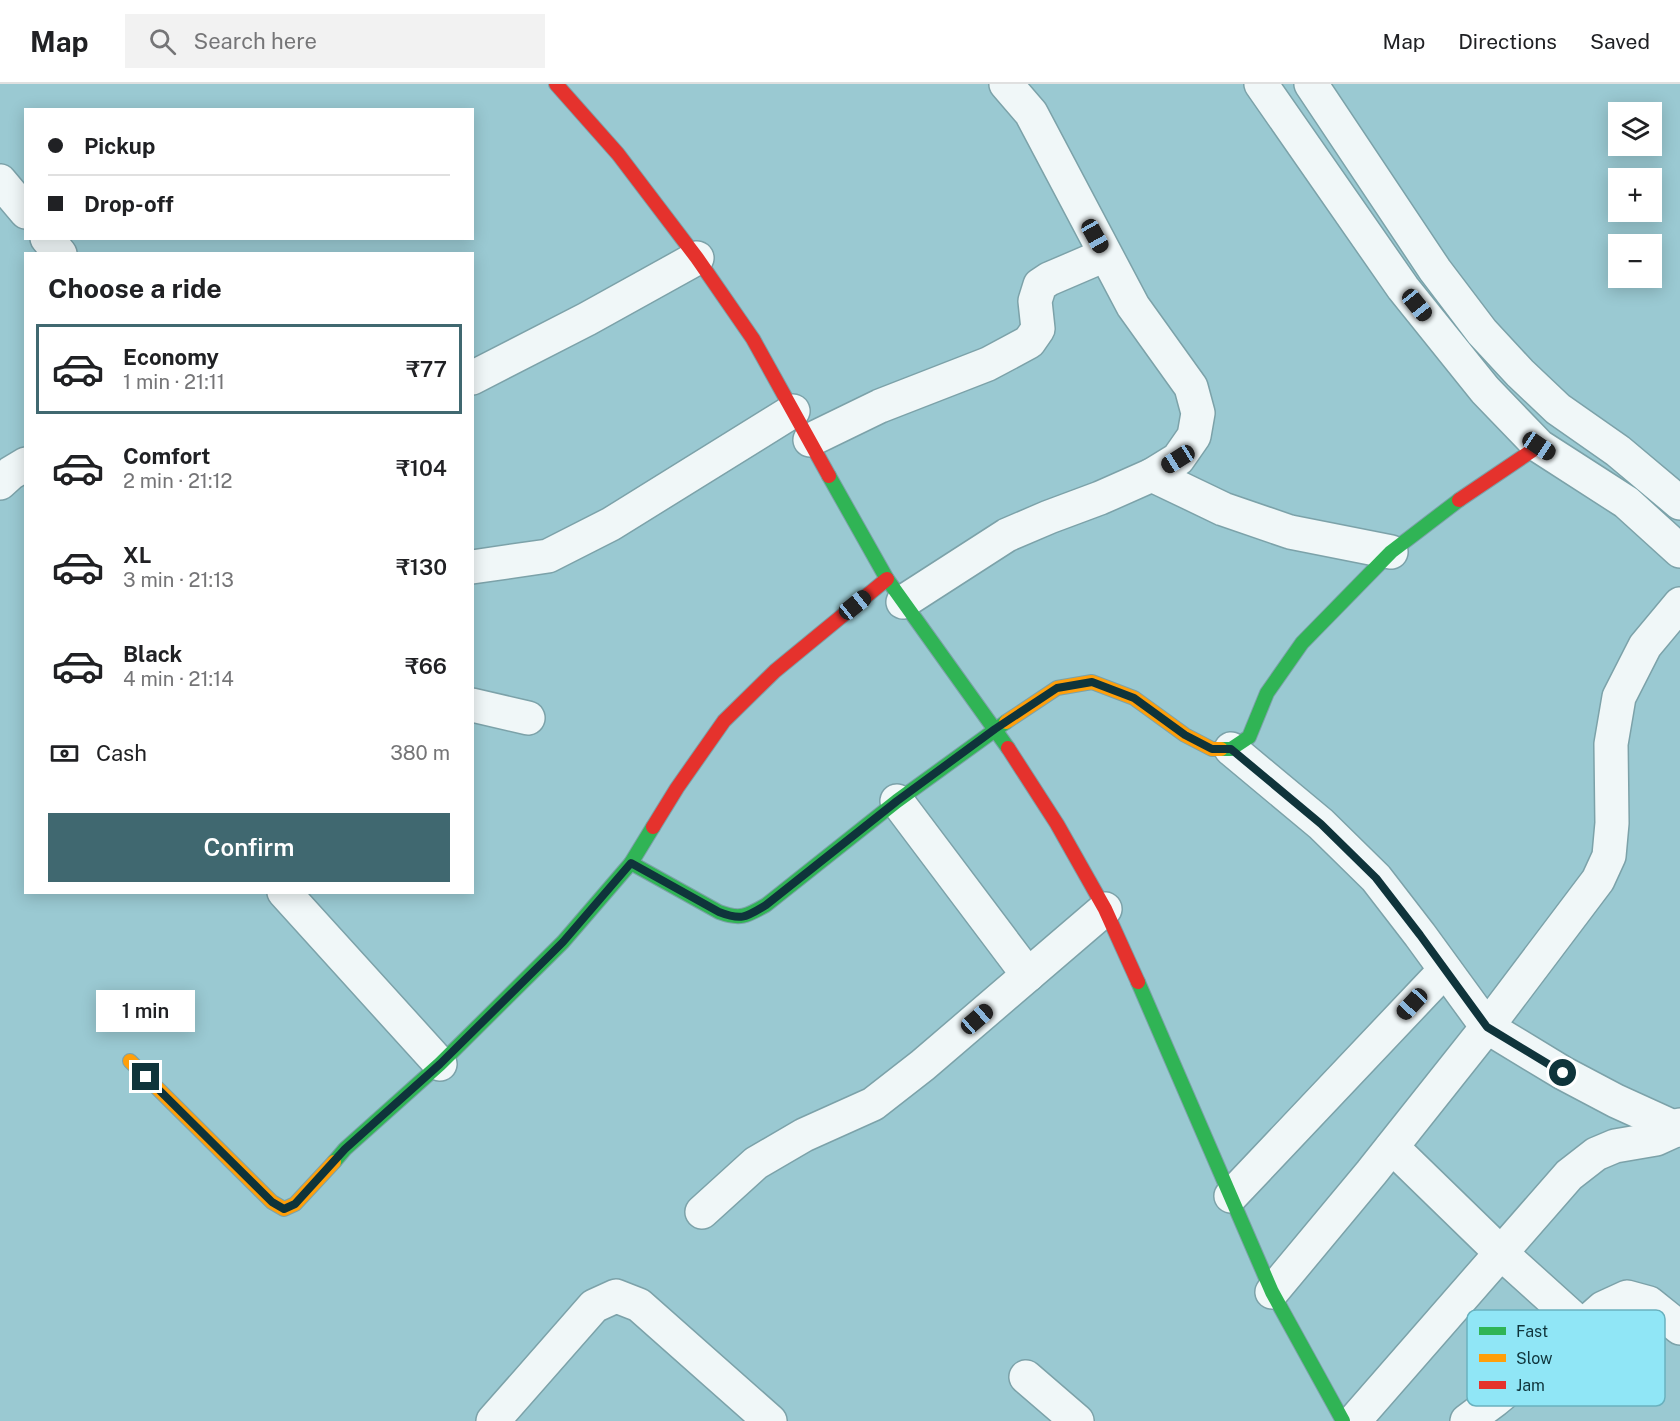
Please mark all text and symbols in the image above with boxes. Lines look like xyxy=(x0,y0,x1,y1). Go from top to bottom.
search box xyxy=(125,14,545,68)
text: Map xyxy=(30,25,89,58)
icon: search xyxy=(146,25,179,58)
text: Search here xyxy=(194,28,317,54)
text: Map xyxy=(1383,29,1425,54)
text: Directions xyxy=(1458,29,1557,54)
text: Saved xyxy=(1590,29,1650,54)
map controls xyxy=(1608,102,1662,288)
button: layers xyxy=(1608,102,1662,156)
text: Pickup xyxy=(84,133,155,159)
button: + xyxy=(1608,168,1662,222)
text: Drop-off xyxy=(84,191,174,217)
car xyxy=(1078,216,1112,256)
button: − xyxy=(1608,234,1662,288)
text: Choose a ride xyxy=(48,272,222,304)
car xyxy=(1399,285,1435,325)
icon: car xyxy=(51,342,105,396)
text: Economy xyxy=(123,344,219,370)
text: ₹77 xyxy=(406,356,447,382)
text: 1 min · 21:11 xyxy=(123,370,225,394)
car xyxy=(1519,428,1559,464)
icon: car xyxy=(51,441,105,495)
car xyxy=(1158,442,1198,476)
text: Comfort xyxy=(123,443,210,469)
text: ₹104 xyxy=(396,455,447,481)
text: 2 min · 21:12 xyxy=(123,469,233,493)
icon: car xyxy=(51,540,105,594)
text: XL xyxy=(123,542,151,568)
text: ₹130 xyxy=(396,554,447,580)
text: 3 min · 21:13 xyxy=(123,568,234,592)
car xyxy=(835,587,875,623)
icon: car xyxy=(51,639,105,693)
text: Black xyxy=(123,641,182,667)
text: ₹66 xyxy=(405,653,447,679)
text: 4 min · 21:14 xyxy=(123,667,234,691)
icon: cash xyxy=(48,737,81,770)
text: Cash xyxy=(96,740,147,766)
text: 380 m xyxy=(390,741,450,765)
button: Confirm xyxy=(48,813,450,882)
car xyxy=(1393,985,1431,1023)
callout: 1 min xyxy=(96,990,195,1032)
text: 1 min xyxy=(122,999,169,1023)
car xyxy=(958,1000,996,1038)
route start xyxy=(1549,1059,1576,1086)
route end xyxy=(132,1063,159,1090)
legend xyxy=(1467,1310,1665,1406)
text: Fast xyxy=(1516,1322,1548,1341)
text: Slow xyxy=(1516,1349,1553,1368)
text: Jam xyxy=(1516,1376,1545,1395)

